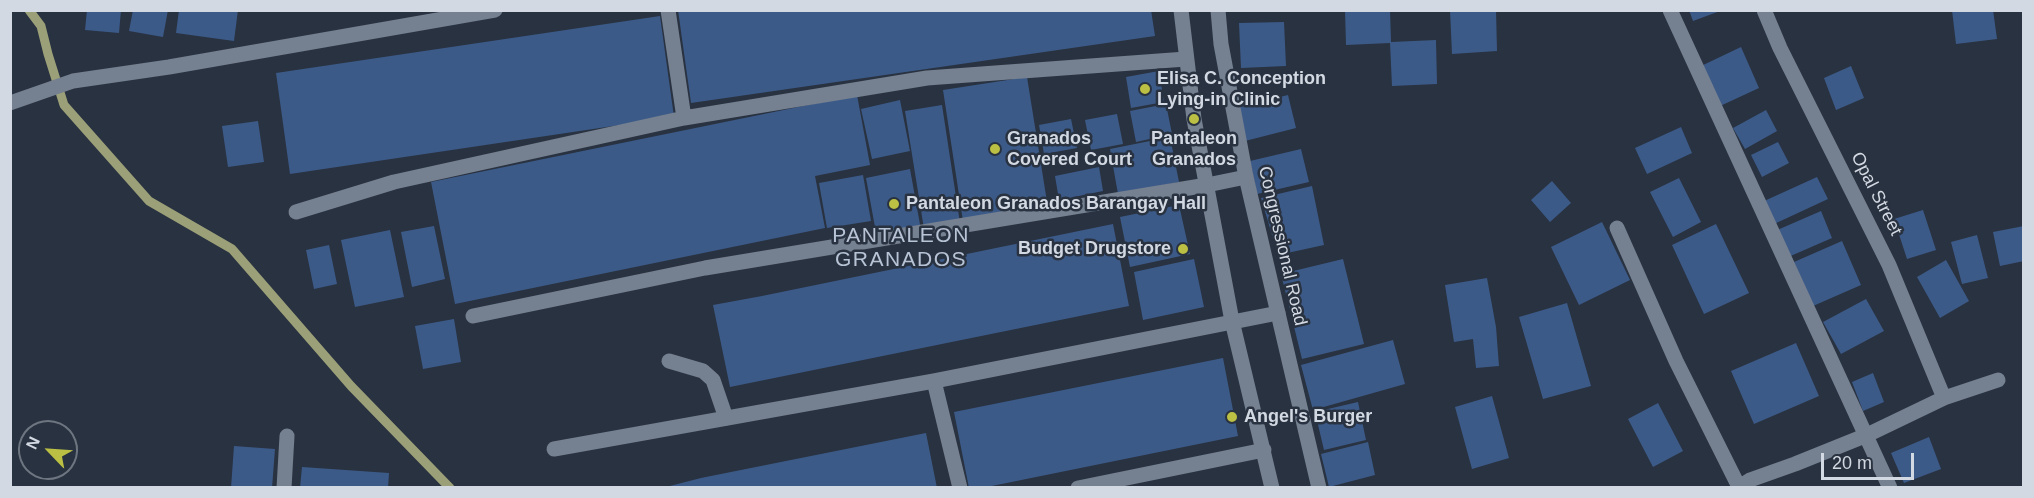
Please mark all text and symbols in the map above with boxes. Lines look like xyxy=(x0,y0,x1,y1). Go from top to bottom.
place label: Elisa C. Conception Lying-in Clinic xyxy=(1157,68,1326,110)
marker: Elisa C. Conception Lying-in Clinic xyxy=(1138,82,1152,96)
marker: Pantaleon Granados xyxy=(1187,112,1201,126)
place label: Granados Covered Court xyxy=(1007,128,1132,170)
place label: Pantaleon Granados xyxy=(1151,128,1237,170)
marker: Granados Covered Court xyxy=(988,142,1002,156)
street label: Opal Street xyxy=(1846,149,1906,239)
street label: Congressional Road xyxy=(1253,164,1311,328)
place label: Pantaleon Granados Barangay Hall xyxy=(906,193,1206,215)
marker: Pantaleon Granados Barangay Hall xyxy=(887,197,901,211)
district label: PANTALEON GRANADOS xyxy=(832,223,970,273)
place label: Budget Drugstore xyxy=(1018,238,1171,260)
marker: Budget Drugstore xyxy=(1176,242,1190,256)
place label: Angel's Burger xyxy=(1244,406,1372,428)
marker: Angel's Burger xyxy=(1225,410,1239,424)
north arrow xyxy=(18,420,78,480)
text: N xyxy=(23,434,43,452)
scale bar xyxy=(1824,441,1917,479)
text: 20 m xyxy=(1832,453,1872,473)

